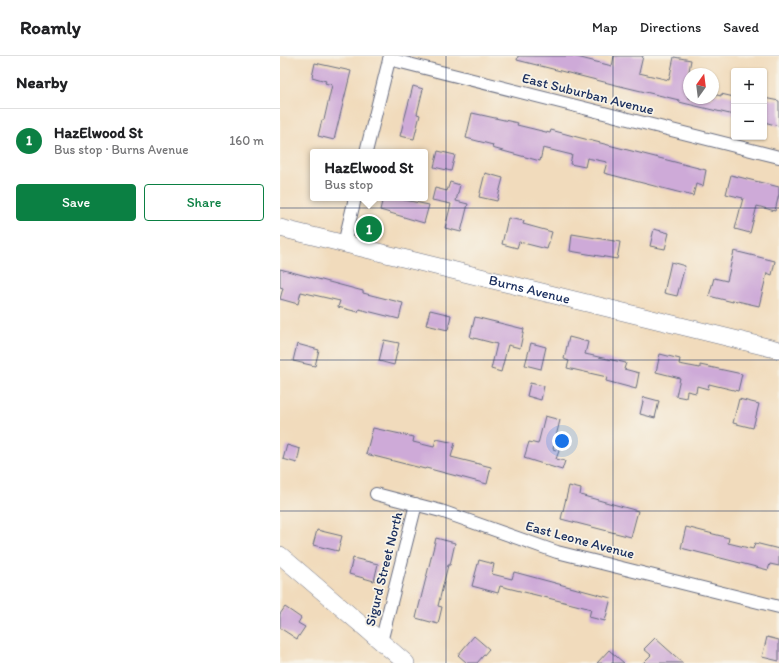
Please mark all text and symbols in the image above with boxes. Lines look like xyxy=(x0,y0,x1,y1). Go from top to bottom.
text: Roamly xyxy=(20,16,81,39)
text: Map xyxy=(592,19,618,36)
text: Directions xyxy=(640,19,701,36)
text: Saved xyxy=(723,19,759,36)
north arrow xyxy=(683,68,719,104)
map controls xyxy=(731,68,767,140)
button: + xyxy=(731,68,767,104)
street label: East Suburban Avenue xyxy=(520,69,656,119)
text: Nearby xyxy=(16,72,68,92)
button: − xyxy=(731,104,767,140)
text: HazElwood St xyxy=(54,124,143,142)
text: 1 xyxy=(26,133,32,148)
text: 160 m xyxy=(229,133,264,148)
text: Bus stop · Burns Avenue xyxy=(54,142,189,157)
popup xyxy=(310,149,428,201)
text: HazElwood St xyxy=(325,159,413,177)
text: Bus stop xyxy=(325,177,373,192)
button: Save xyxy=(16,184,136,221)
button: Share xyxy=(144,184,264,221)
pin: 1 xyxy=(356,214,382,244)
street label: Burns Avenue xyxy=(487,271,572,307)
your location xyxy=(552,431,572,451)
street label: Sigurd Street North xyxy=(362,510,407,628)
street label: East Leone Avenue xyxy=(524,517,637,563)

